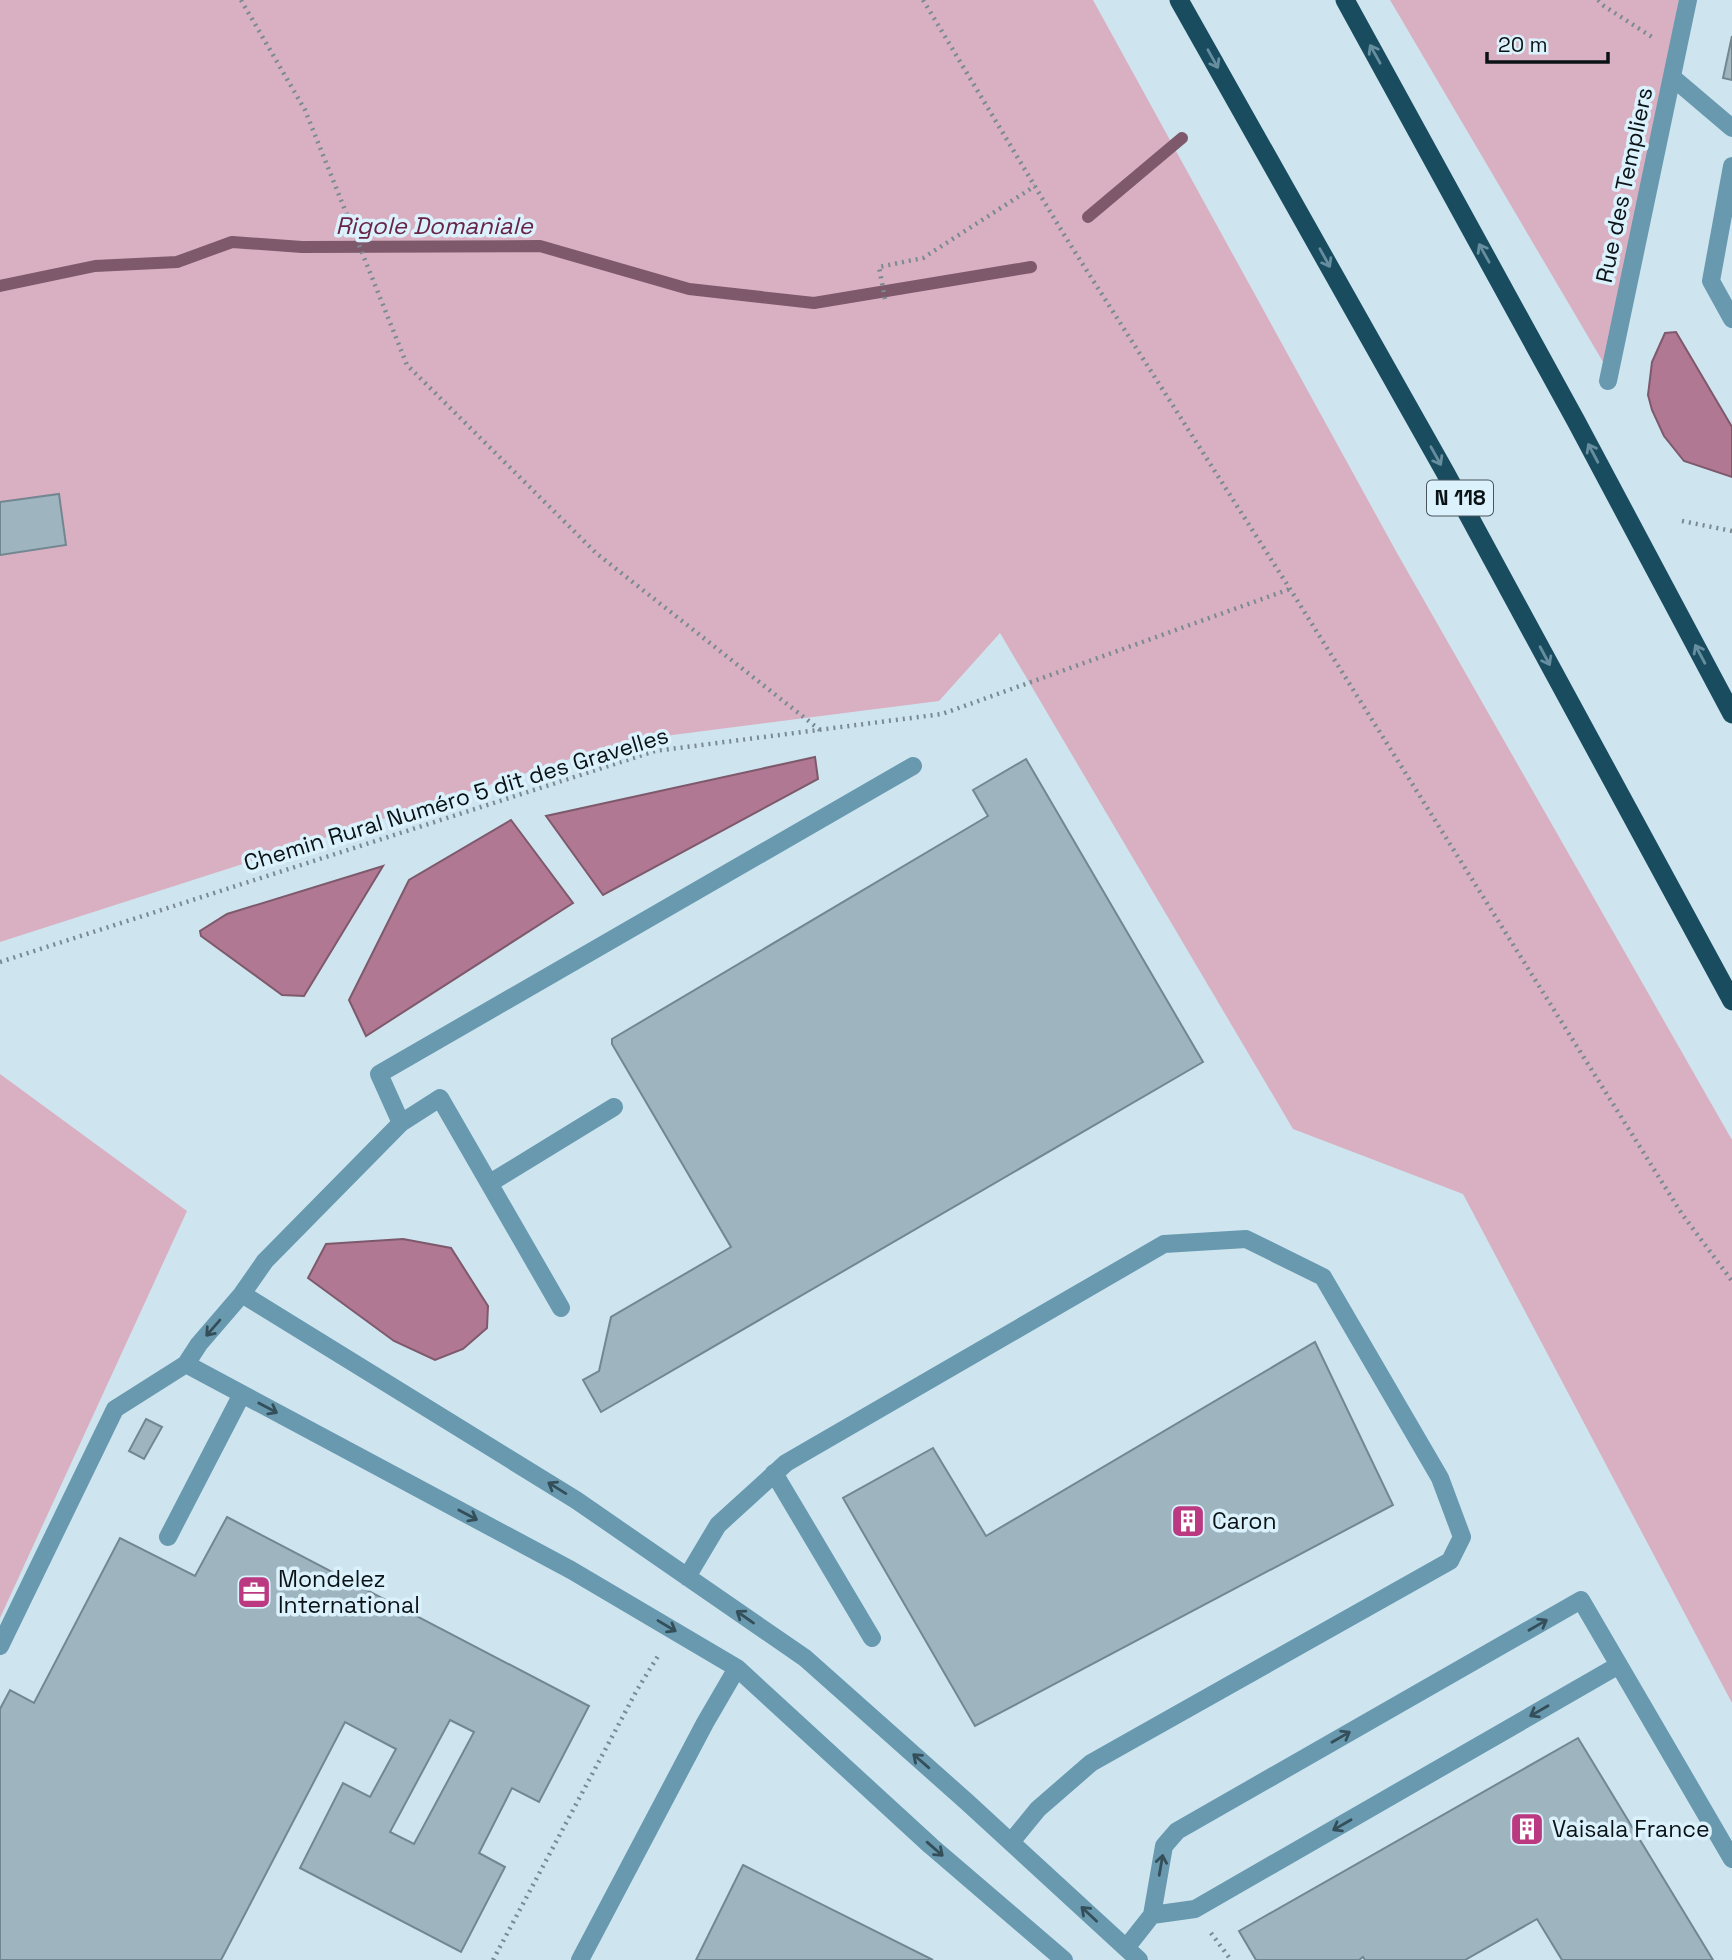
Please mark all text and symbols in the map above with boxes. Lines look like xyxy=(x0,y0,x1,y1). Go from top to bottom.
scale bar xyxy=(1487,21,1608,65)
text: 20 m xyxy=(1498,31,1548,58)
one-way arrow xyxy=(1367,44,1381,65)
one-way arrow xyxy=(1206,49,1220,69)
street label: Rue des Templiers xyxy=(1589,85,1659,285)
water label: Rigole Domaniale xyxy=(335,210,533,241)
one-way arrow xyxy=(1477,244,1491,264)
one-way arrow xyxy=(1318,247,1332,267)
one-way arrow xyxy=(1586,443,1599,464)
one-way arrow xyxy=(1430,445,1443,466)
road number: N 118 xyxy=(1427,480,1493,516)
one-way arrow xyxy=(1693,644,1706,665)
one-way arrow xyxy=(1538,645,1552,665)
street label: Chemin Rural Numéro 5 dit des Gravelles xyxy=(240,720,672,878)
one-way arrow xyxy=(205,1319,221,1337)
one-way arrow xyxy=(257,1401,278,1415)
one-way arrow xyxy=(548,1481,568,1495)
building icon: Caron xyxy=(1169,1502,1207,1540)
place label: Caron xyxy=(1212,1506,1277,1536)
one-way arrow xyxy=(458,1508,478,1522)
place label: Mondelez International xyxy=(278,1564,420,1620)
office icon: Mondelez International xyxy=(235,1573,273,1611)
one-way arrow xyxy=(736,1610,755,1624)
one-way arrow xyxy=(1528,1618,1548,1632)
one-way arrow xyxy=(656,1620,676,1634)
one-way arrow xyxy=(1529,1704,1549,1718)
one-way arrow xyxy=(1330,1730,1350,1744)
one-way arrow xyxy=(913,1752,930,1769)
building icon: Vaisala France xyxy=(1508,1810,1546,1848)
place label: Vaisala France xyxy=(1552,1814,1710,1844)
one-way arrow xyxy=(1332,1818,1352,1832)
one-way arrow xyxy=(926,1841,944,1857)
one-way arrow xyxy=(1155,1854,1168,1877)
one-way arrow xyxy=(1081,1905,1098,1922)

